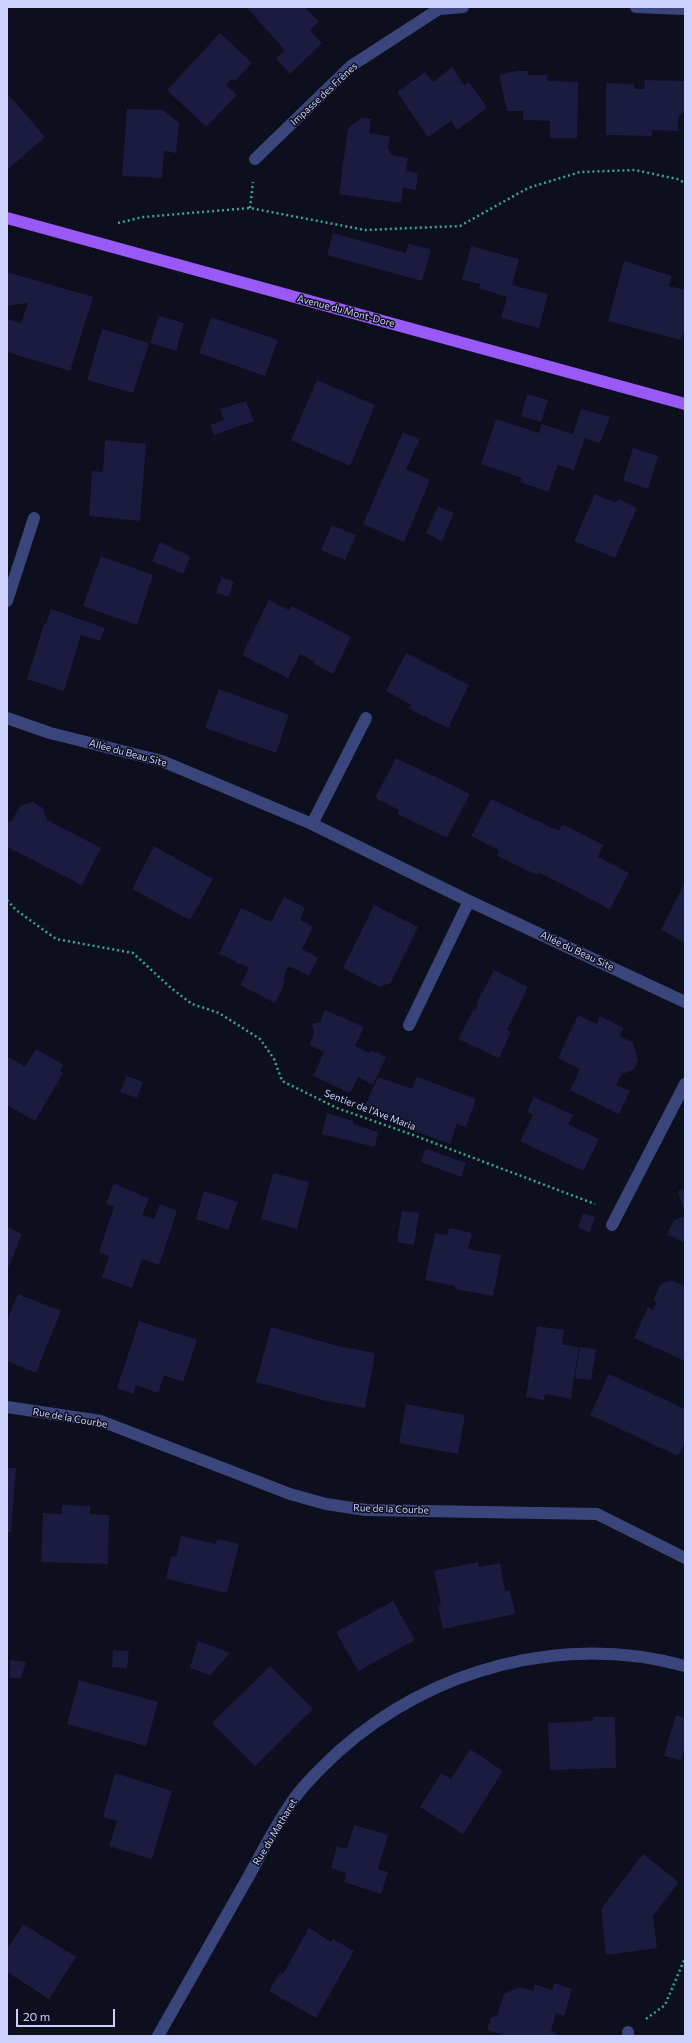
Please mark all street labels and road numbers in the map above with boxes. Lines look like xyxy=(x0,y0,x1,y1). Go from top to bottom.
street label: Impasse des Frênes xyxy=(288,60,360,128)
street label: Avenue du Mont-Dore xyxy=(296,292,396,330)
street label: Allée du Beau Site xyxy=(88,737,168,769)
street label: Allée du Beau Site xyxy=(538,929,616,973)
street label: Sentier de l'Ave Maria xyxy=(323,1087,417,1133)
street label: Rue de la Courbe xyxy=(32,1406,108,1430)
street label: Rue de la Courbe xyxy=(353,1502,429,1516)
street label: Rue du Matharet xyxy=(250,1797,300,1867)

